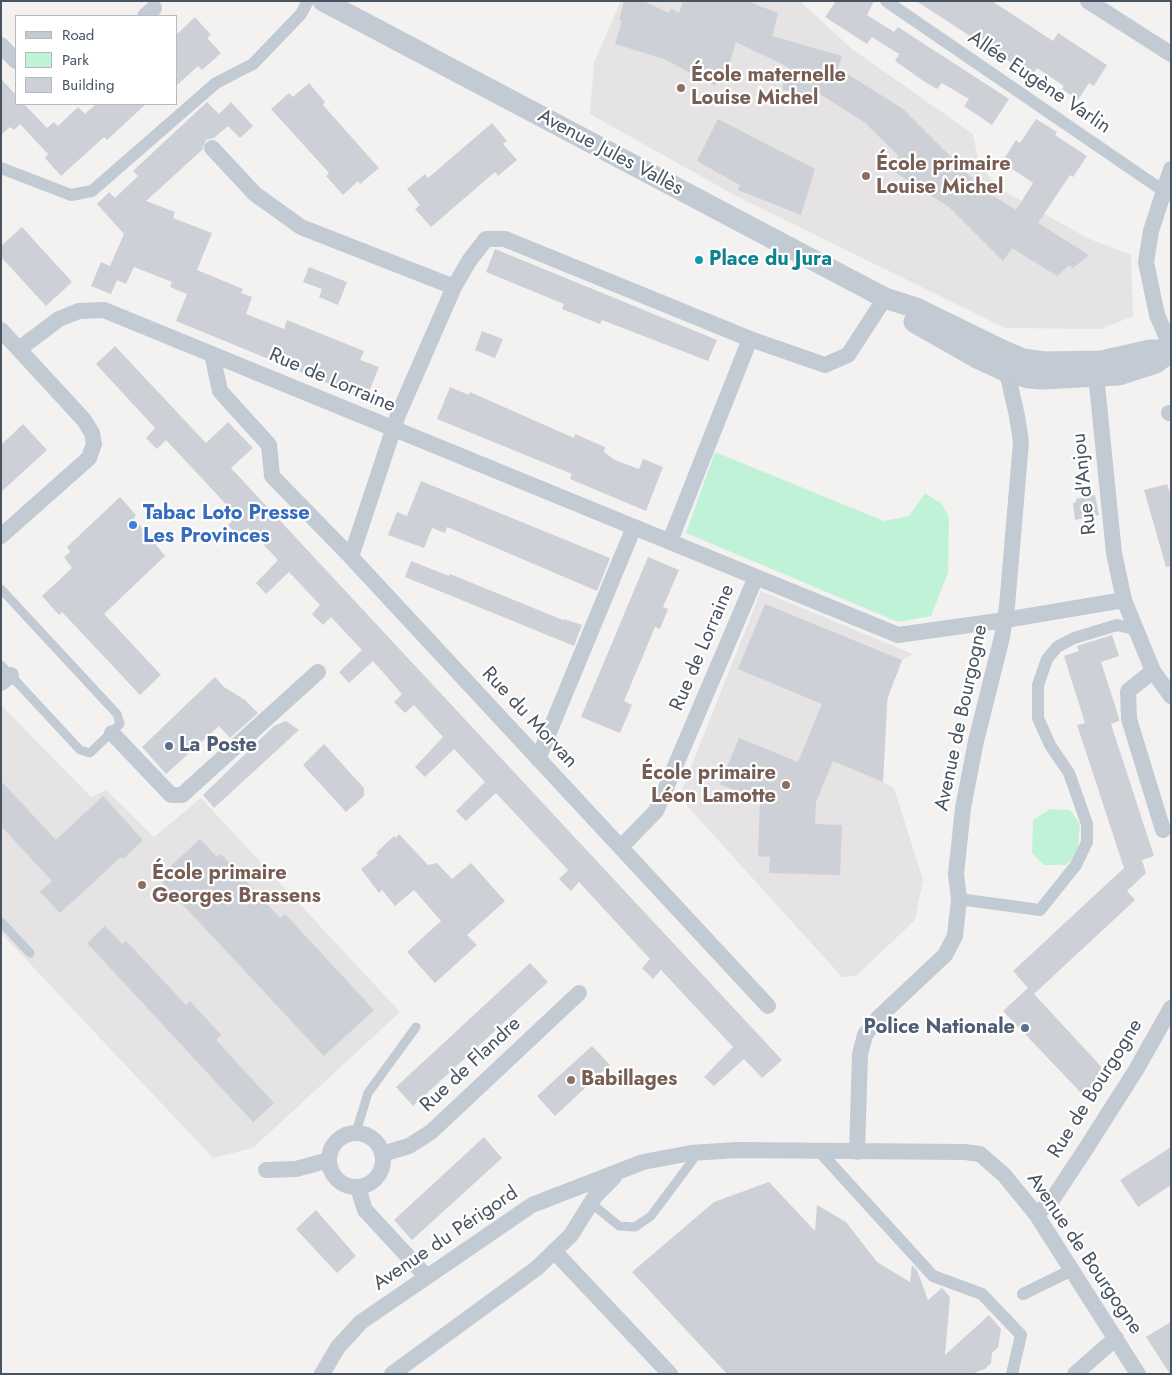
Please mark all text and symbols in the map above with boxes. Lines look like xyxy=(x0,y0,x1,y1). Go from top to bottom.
legend xyxy=(15,15,178,105)
text: Road xyxy=(62,24,94,46)
street label: Allée Eugène Varlin xyxy=(963,26,1115,140)
text: Park xyxy=(62,49,89,71)
place label: École maternelle Louise Michel xyxy=(691,64,846,111)
text: Building xyxy=(62,74,114,96)
marker: École maternelle Louise Michel xyxy=(675,82,687,94)
street label: Avenue Jules Vallès xyxy=(533,105,687,201)
place label: École primaire Louise Michel xyxy=(876,153,1011,200)
marker: École primaire Louise Michel xyxy=(860,170,872,182)
place label: Place du Jura xyxy=(709,248,832,272)
marker: Place du Jura xyxy=(693,254,705,266)
street label: Rue de Lorraine xyxy=(265,344,399,418)
street label: Rue d'Anjou xyxy=(1068,432,1102,536)
place label: Tabac Loto Presse Les Provinces xyxy=(143,502,310,549)
marker: Tabac Loto Presse Les Provinces xyxy=(127,519,139,531)
street label: Rue de Lorraine xyxy=(666,581,740,715)
street label: Avenue de Bourgogne xyxy=(931,623,993,813)
street label: Rue du Morvan xyxy=(476,662,582,774)
place label: La Poste xyxy=(179,734,257,758)
marker: La Poste xyxy=(163,740,175,752)
place label: École primaire Léon Lamotte xyxy=(641,762,776,809)
marker: École primaire Léon Lamotte xyxy=(780,779,792,791)
place label: École primaire Georges Brassens xyxy=(152,862,321,909)
marker: École primaire Georges Brassens xyxy=(136,879,148,891)
street label: Rue de Flandre xyxy=(416,1012,526,1118)
street label: Rue de Bourgogne xyxy=(1044,1015,1148,1163)
place label: Police Nationale xyxy=(864,1016,1015,1040)
marker: Police Nationale xyxy=(1019,1022,1031,1034)
place label: Babillages xyxy=(581,1068,677,1092)
marker: Babillages xyxy=(565,1074,577,1086)
street label: Avenue de Bourgogne xyxy=(1021,1169,1147,1339)
street label: Avenue du Périgord xyxy=(369,1182,523,1296)

